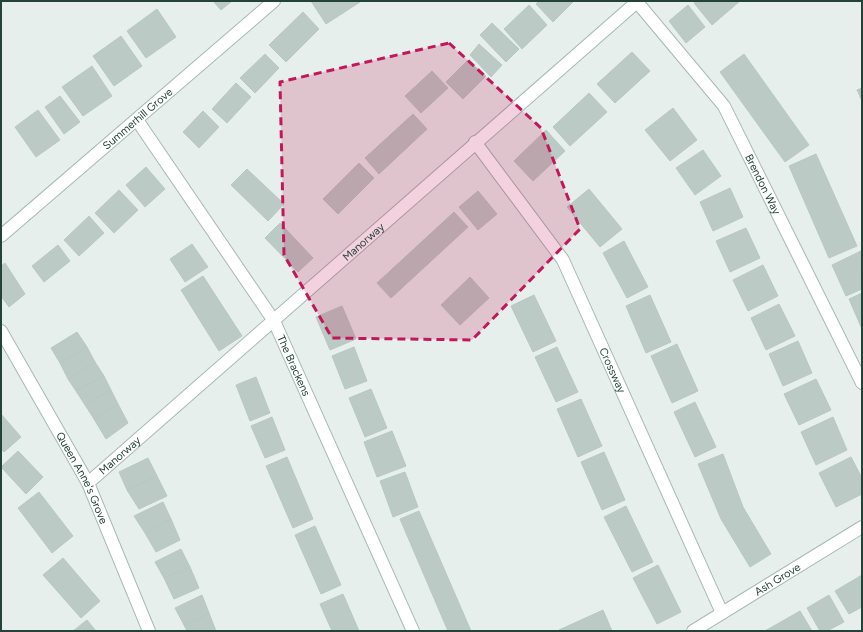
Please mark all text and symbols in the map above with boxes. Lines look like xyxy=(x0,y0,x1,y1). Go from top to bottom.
street label: Summerhill Grove xyxy=(100,85,175,152)
street label: Brendon Way xyxy=(742,152,783,217)
street label: Manorway xyxy=(340,220,387,264)
street label: The Brackens xyxy=(274,333,313,398)
street label: Crossway xyxy=(596,346,628,395)
street label: Queen Anne's Grove xyxy=(53,430,110,526)
street label: Manorway xyxy=(96,434,144,477)
street label: Ash Grove xyxy=(752,561,803,599)

